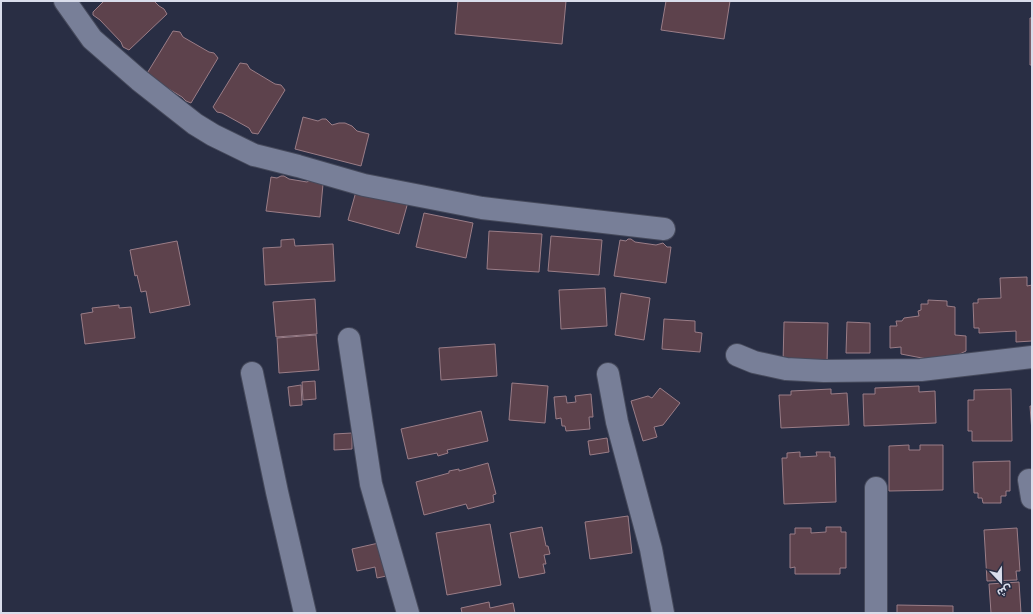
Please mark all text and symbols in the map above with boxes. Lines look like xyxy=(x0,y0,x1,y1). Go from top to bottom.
north arrow xyxy=(981,562,1021,602)
text: ش xyxy=(995,582,1014,600)

